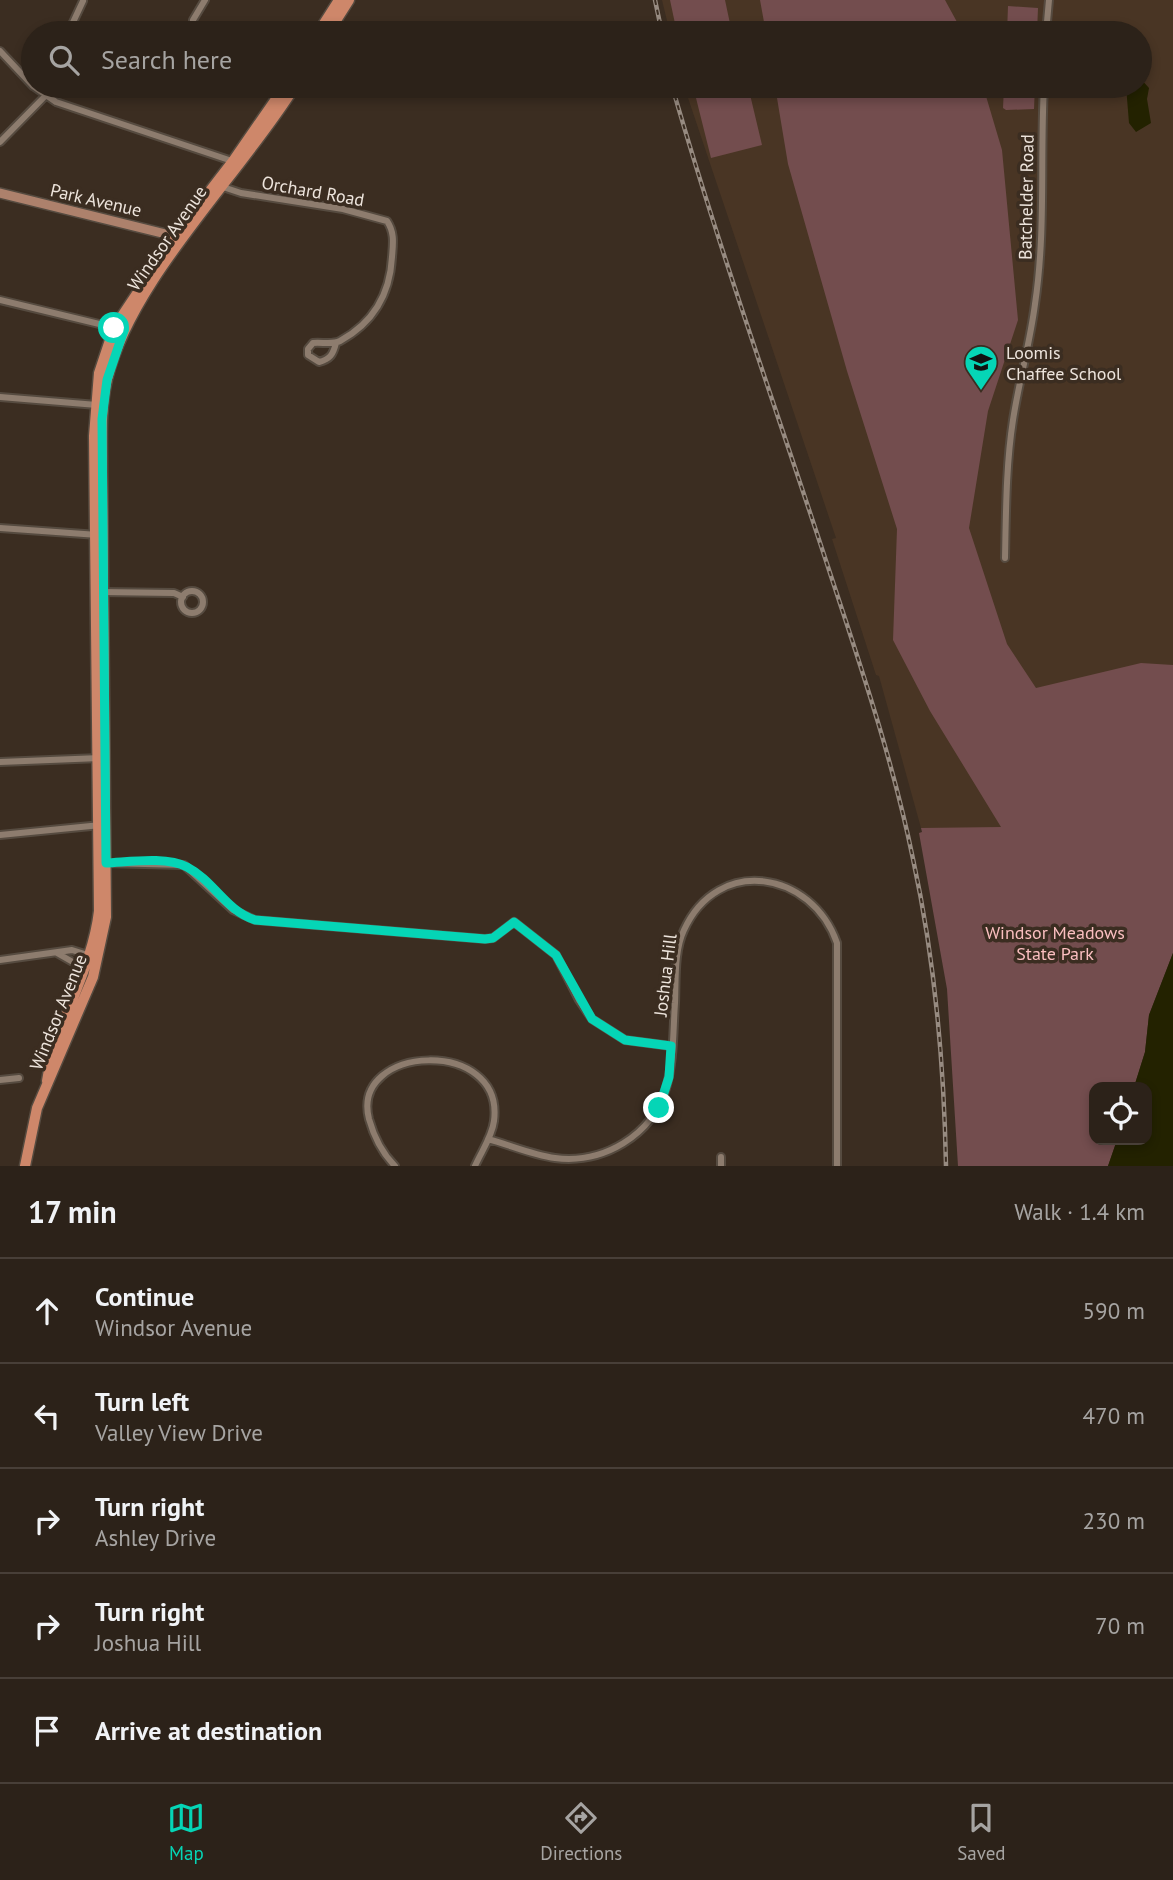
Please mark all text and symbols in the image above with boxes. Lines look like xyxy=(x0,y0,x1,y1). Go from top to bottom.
search box xyxy=(21,21,1152,98)
icon: search xyxy=(45,41,83,79)
text: Search here xyxy=(101,43,232,76)
street label: Batchelder Road xyxy=(1013,134,1039,260)
street label: Orchard Road xyxy=(260,171,366,211)
street label: Park Avenue xyxy=(48,178,144,222)
street label: Windsor Avenue xyxy=(122,181,212,295)
route start xyxy=(98,312,129,343)
place label: Loomis Chaffee School xyxy=(1006,341,1122,385)
school or university icon: Loomis Chaffee School xyxy=(962,343,1000,392)
park label: Windsor Meadows State Park xyxy=(985,921,1125,965)
street label: Joshua Hill xyxy=(648,932,682,1019)
street label: Windsor Avenue xyxy=(24,951,92,1073)
map controls xyxy=(1089,1082,1152,1145)
button: locate xyxy=(1089,1082,1152,1145)
route end xyxy=(643,1092,674,1123)
text: 17 min xyxy=(28,1192,117,1231)
text: Walk · 1.4 km xyxy=(1014,1197,1145,1226)
text: Continue xyxy=(95,1280,194,1313)
icon: ahead xyxy=(28,1292,66,1330)
text: 590 m xyxy=(1083,1296,1145,1325)
text: Windsor Avenue xyxy=(95,1313,252,1342)
text: Turn left xyxy=(95,1385,189,1418)
icon: left xyxy=(28,1397,66,1435)
text: 470 m xyxy=(1083,1401,1145,1430)
text: Valley View Drive xyxy=(95,1418,263,1447)
text: Turn right xyxy=(95,1490,204,1523)
icon: right xyxy=(28,1502,66,1540)
text: 230 m xyxy=(1083,1506,1145,1535)
text: Ashley Drive xyxy=(95,1523,216,1552)
text: Turn right xyxy=(95,1595,204,1628)
icon: right xyxy=(28,1607,66,1645)
text: 70 m xyxy=(1095,1611,1145,1640)
text: Joshua Hill xyxy=(95,1628,201,1657)
icon: arrive xyxy=(28,1712,66,1750)
text: Arrive at destination xyxy=(95,1714,322,1747)
tab: Map xyxy=(167,1799,205,1865)
tab: Directions xyxy=(540,1799,622,1865)
tab: Saved xyxy=(957,1799,1006,1865)

